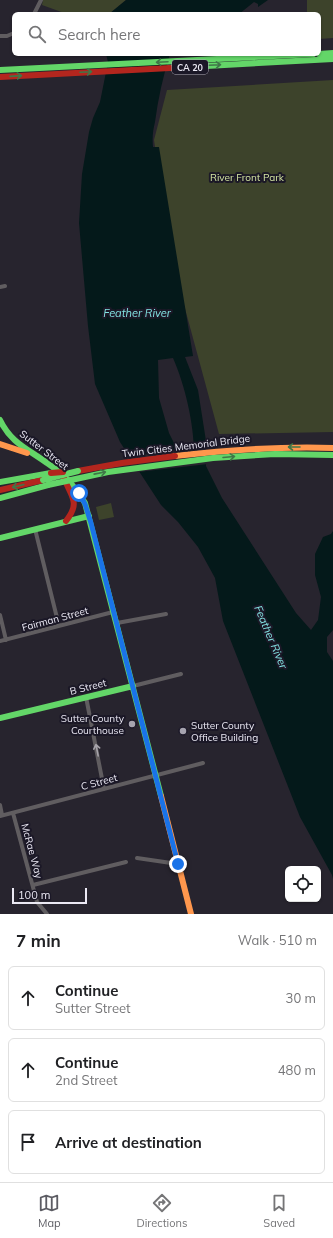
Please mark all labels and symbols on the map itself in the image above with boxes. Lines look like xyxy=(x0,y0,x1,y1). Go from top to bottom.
one-way arrow xyxy=(156,58,169,65)
road number: CA 20 xyxy=(172,60,208,74)
one-way arrow xyxy=(208,62,221,69)
one-way arrow xyxy=(79,68,92,76)
one-way arrow xyxy=(9,72,22,79)
park label: River Front Park xyxy=(210,171,285,184)
water label: Feather River xyxy=(103,306,172,320)
street label: Sutter Street xyxy=(17,427,72,473)
street label: Twin Cities Memorial Bridge xyxy=(121,432,251,460)
one-way arrow xyxy=(288,443,301,451)
one-way arrow xyxy=(222,453,235,460)
one-way arrow xyxy=(93,469,106,477)
one-way arrow xyxy=(12,483,25,490)
route start xyxy=(70,484,88,502)
water label: Feather River xyxy=(251,603,291,672)
street label: Fairman Street xyxy=(20,604,90,634)
street label: B Street xyxy=(68,676,108,698)
place label: Sutter County Courthouse xyxy=(61,712,125,737)
marker: Sutter County Courthouse xyxy=(127,719,137,729)
place label: Sutter County Office Building xyxy=(191,719,258,744)
marker: Sutter County Office Building xyxy=(178,726,188,736)
one-way arrow xyxy=(92,744,100,757)
street label: C Street xyxy=(79,771,119,793)
street label: McRae Way xyxy=(18,822,46,881)
route end xyxy=(169,855,187,873)
scale bar xyxy=(12,886,87,905)

